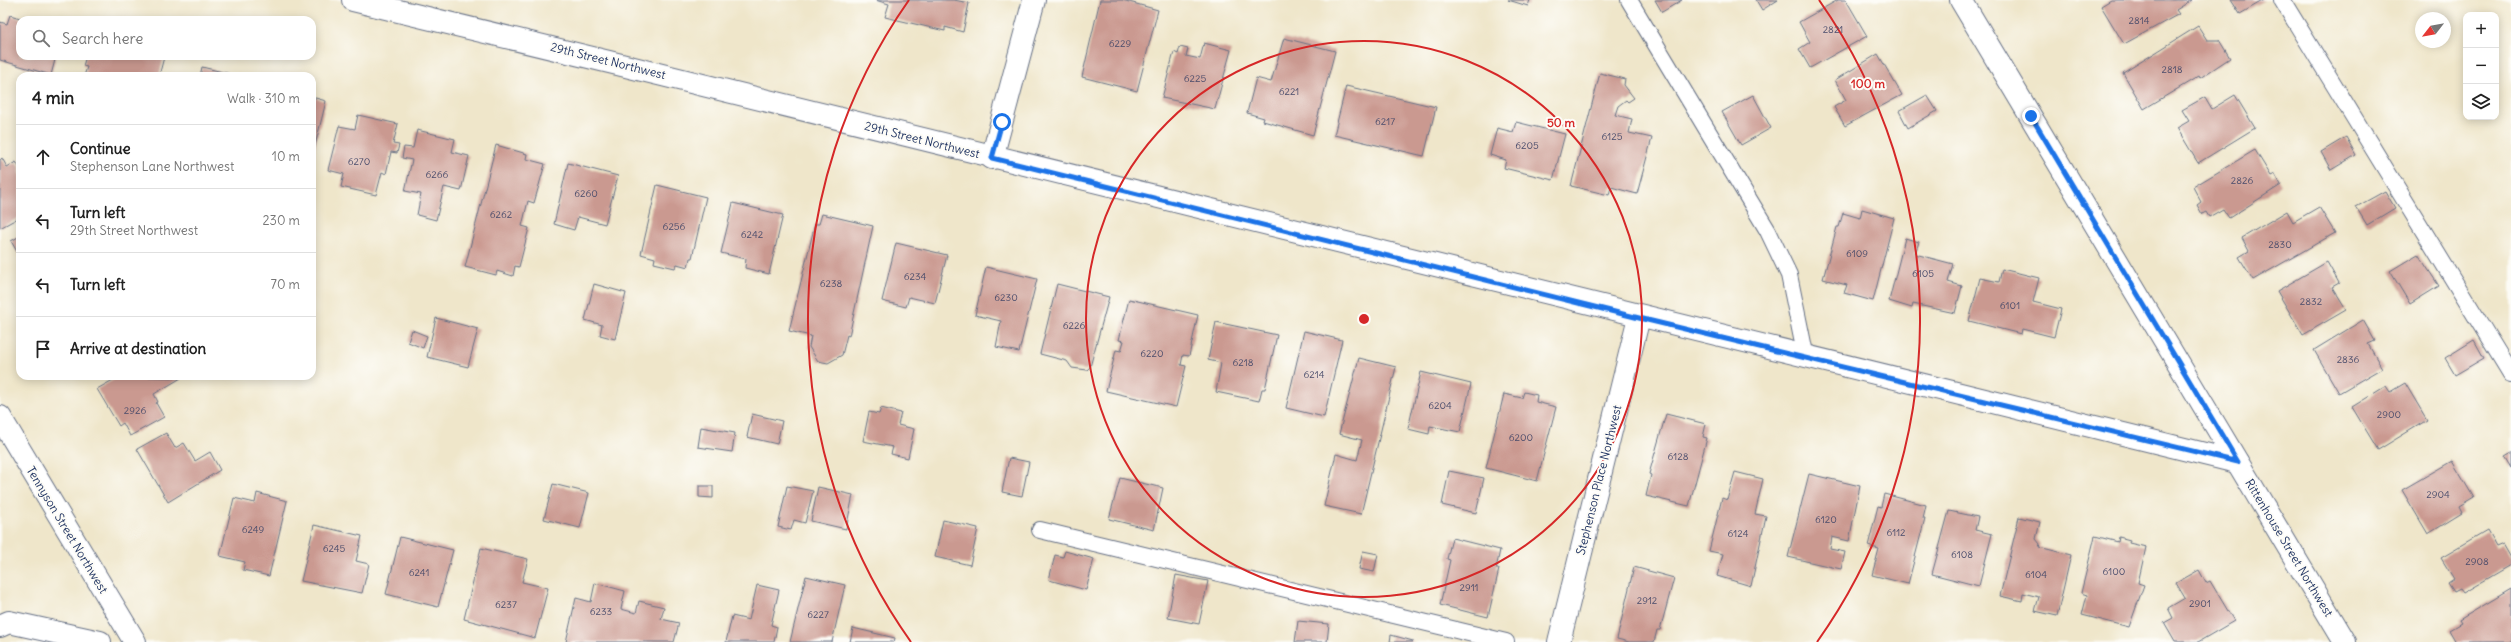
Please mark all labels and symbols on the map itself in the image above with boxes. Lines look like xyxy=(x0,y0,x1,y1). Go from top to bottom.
north arrow xyxy=(2415,12,2451,48)
house number: 2814 xyxy=(2129,14,2150,27)
house number: 2821 xyxy=(1823,23,1843,36)
house number: 6229 xyxy=(1109,37,1131,50)
street label: 29th Street Northwest xyxy=(549,39,667,82)
house number: 2818 xyxy=(2162,63,2183,76)
house number: 6225 xyxy=(1184,72,1206,85)
text: 100 m xyxy=(1851,76,1885,91)
house number: 6221 xyxy=(1279,85,1299,98)
route end xyxy=(2022,107,2040,125)
route start xyxy=(993,113,1011,131)
house number: 6217 xyxy=(1375,115,1395,128)
text: 50 m xyxy=(1547,115,1576,130)
street label: 29th Street Northwest xyxy=(863,118,981,161)
house number: 6125 xyxy=(1602,130,1623,143)
house number: 6205 xyxy=(1515,139,1539,152)
house number: 6270 xyxy=(348,155,370,168)
house number: 6266 xyxy=(426,168,449,181)
house number: 2826 xyxy=(2231,174,2253,187)
house number: 6260 xyxy=(574,187,598,200)
house number: 6262 xyxy=(490,208,513,221)
house number: 6256 xyxy=(663,220,686,233)
house number: 6242 xyxy=(741,228,764,241)
house number: 2830 xyxy=(2268,238,2292,251)
house number: 6109 xyxy=(1846,247,1868,260)
house number: 6105 xyxy=(1912,267,1934,280)
house number: 6234 xyxy=(904,270,927,283)
house number: 6238 xyxy=(820,277,843,290)
house number: 6230 xyxy=(994,291,1018,304)
house number: 2832 xyxy=(2300,295,2323,308)
house number: 6101 xyxy=(2000,299,2020,312)
centre of rings xyxy=(1357,312,1371,326)
house number: 6226 xyxy=(1063,319,1085,332)
house number: 6220 xyxy=(1140,347,1164,360)
house number: 2836 xyxy=(2337,353,2360,366)
house number: 6218 xyxy=(1233,356,1254,369)
house number: 6214 xyxy=(1304,368,1325,381)
house number: 6204 xyxy=(1428,399,1452,412)
street label: Stephenson Place Northwest xyxy=(1573,403,1624,556)
house number: 2926 xyxy=(124,404,146,417)
house number: 2900 xyxy=(2377,408,2401,421)
house number: 6200 xyxy=(1509,431,1533,444)
house number: 6128 xyxy=(1668,450,1689,463)
street label: Tennyson Street Northwest xyxy=(24,463,111,596)
street label: Rittenhouse Street Northwest xyxy=(2242,476,2337,619)
house number: 2904 xyxy=(2426,488,2450,501)
house number: 6120 xyxy=(1815,513,1837,526)
house number: 6249 xyxy=(242,523,265,536)
house number: 6112 xyxy=(1886,526,1906,539)
house number: 6124 xyxy=(1728,527,1749,540)
house number: 6245 xyxy=(323,542,346,555)
house number: 6108 xyxy=(1951,548,1973,561)
house number: 2908 xyxy=(2465,555,2489,568)
house number: 6100 xyxy=(2103,565,2125,578)
house number: 6241 xyxy=(409,566,429,579)
house number: 6104 xyxy=(2025,568,2047,581)
house number: 2911 xyxy=(1459,581,1479,594)
house number: 2912 xyxy=(1637,594,1658,607)
house number: 2901 xyxy=(2189,597,2211,610)
house number: 6237 xyxy=(495,598,517,611)
house number: 6233 xyxy=(590,605,613,618)
house number: 6227 xyxy=(807,608,829,621)

